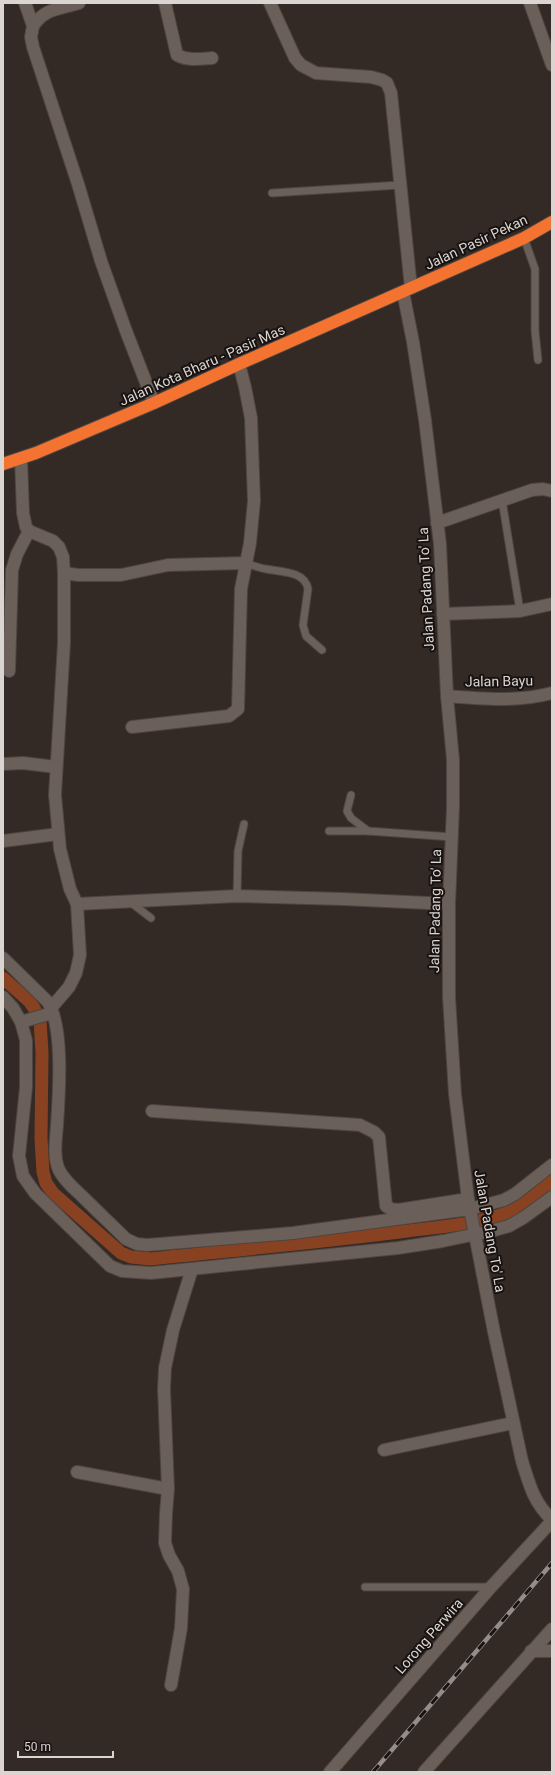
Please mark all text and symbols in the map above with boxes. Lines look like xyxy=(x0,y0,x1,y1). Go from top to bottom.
street label: Jalan Pasir Pekan xyxy=(422,211,530,273)
street label: Jalan Kota Bharu - Pasir Mas xyxy=(117,321,287,409)
street label: Jalan Padang To' La xyxy=(415,527,437,651)
street label: Jalan Bayu xyxy=(465,672,533,690)
street label: Jalan Padang To' La xyxy=(426,849,444,973)
street label: Jalan Padang To' La xyxy=(471,1169,509,1293)
street label: Lorong Perwira xyxy=(392,1595,466,1677)
scale bar xyxy=(18,1733,113,1759)
text: 50 m xyxy=(24,1740,51,1754)

